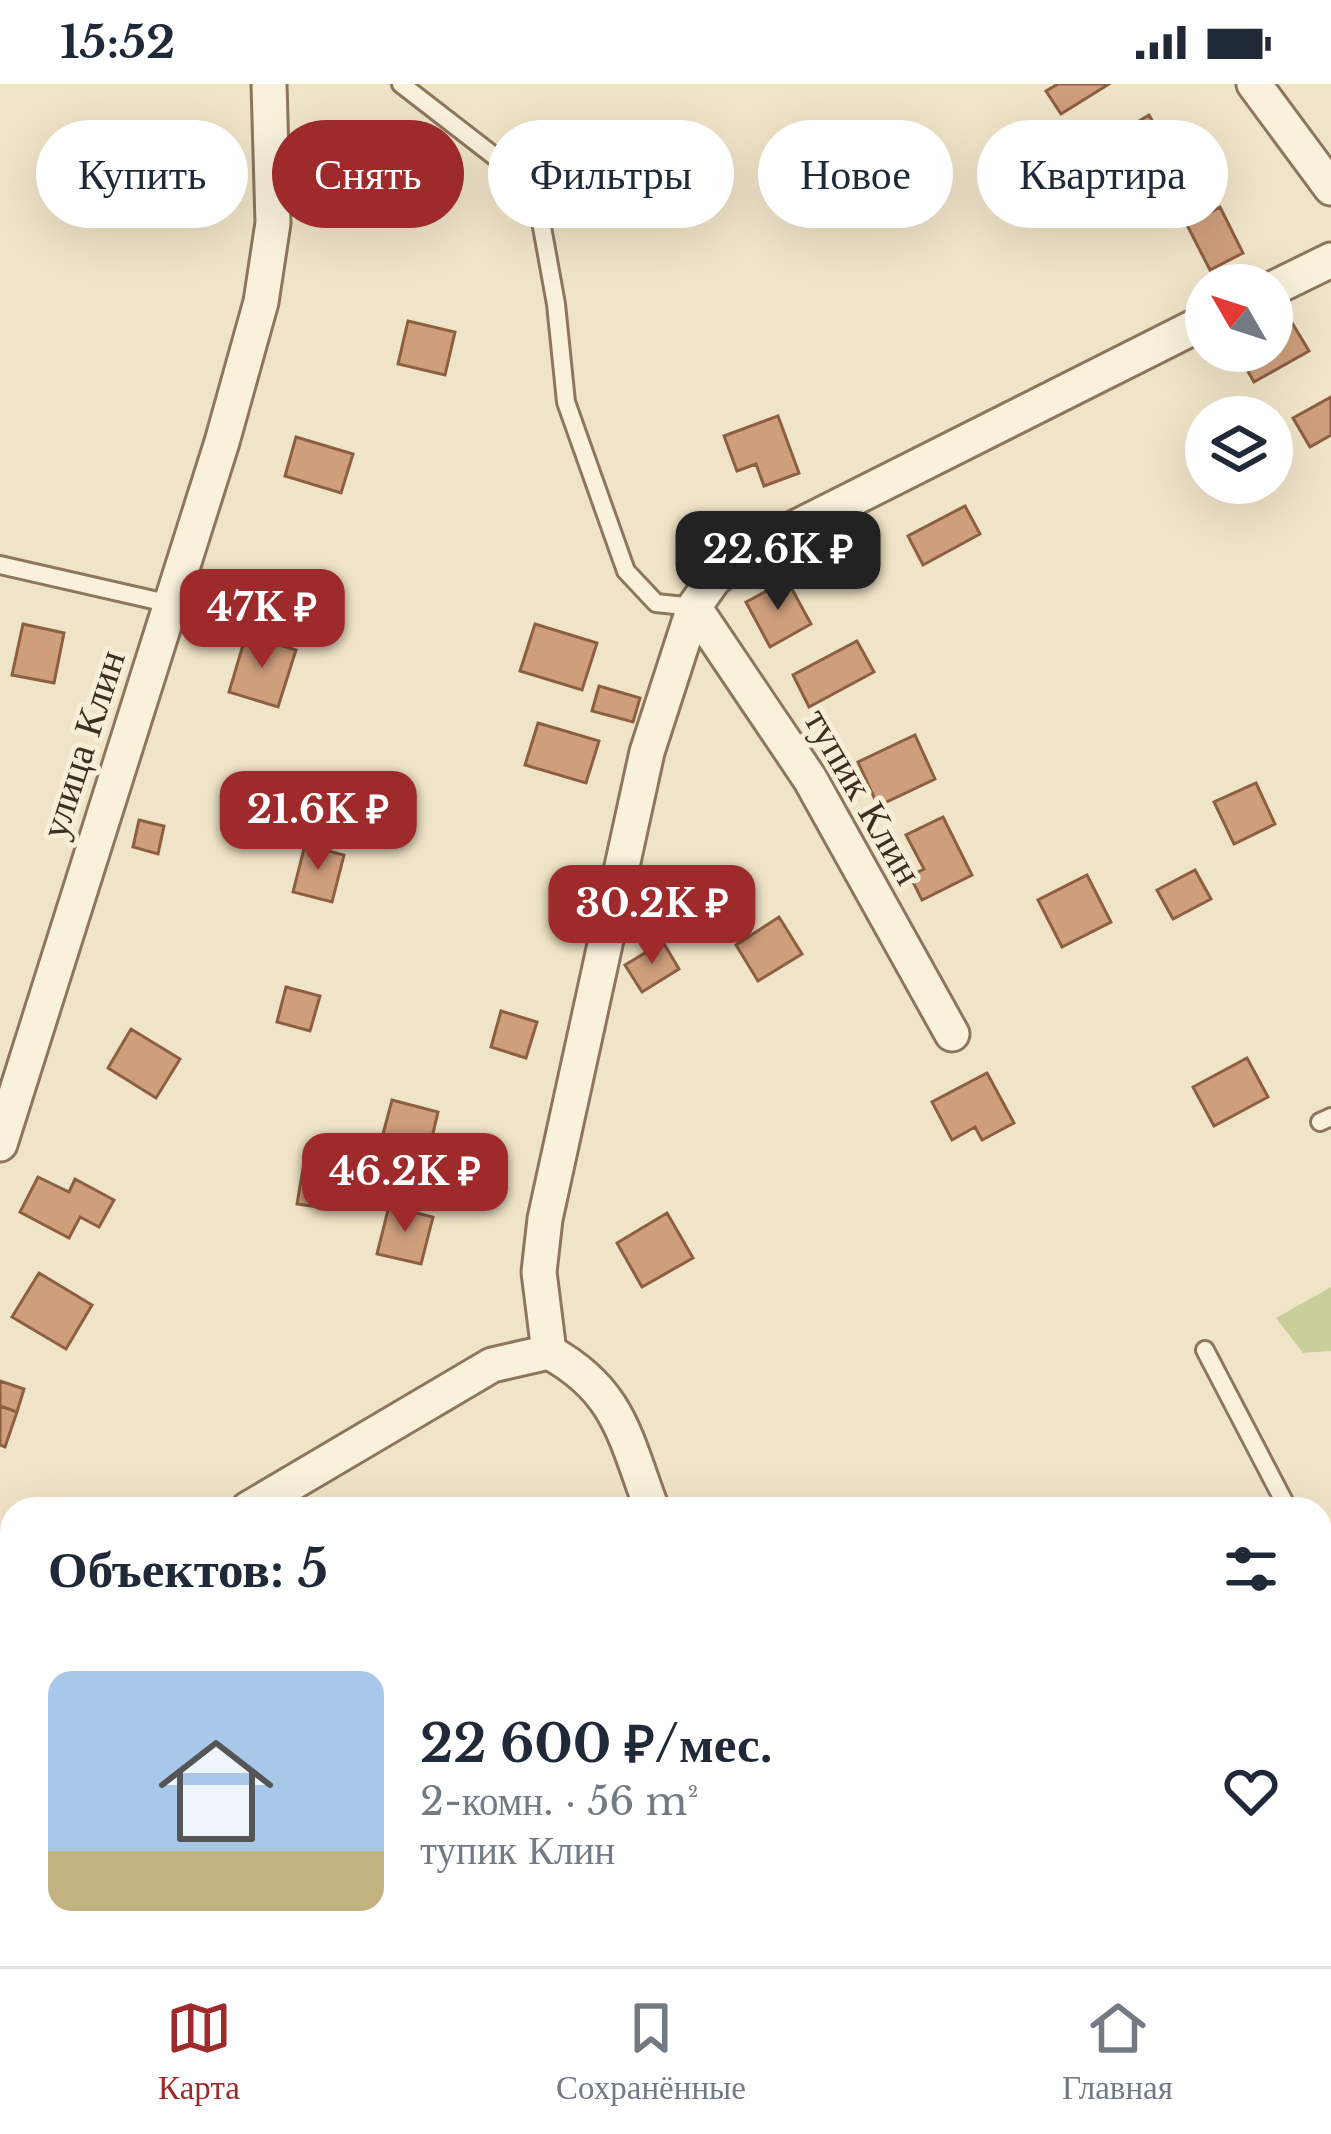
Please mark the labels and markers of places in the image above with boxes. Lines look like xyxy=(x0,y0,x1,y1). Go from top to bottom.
pin: 22.6K ₽ xyxy=(667,511,889,613)
pin: 47K ₽ xyxy=(178,569,346,671)
pin: 21.6K ₽ xyxy=(207,771,429,873)
pin: 30.2K ₽ xyxy=(541,865,763,967)
pin: 46.2K ₽ xyxy=(294,1133,516,1235)

